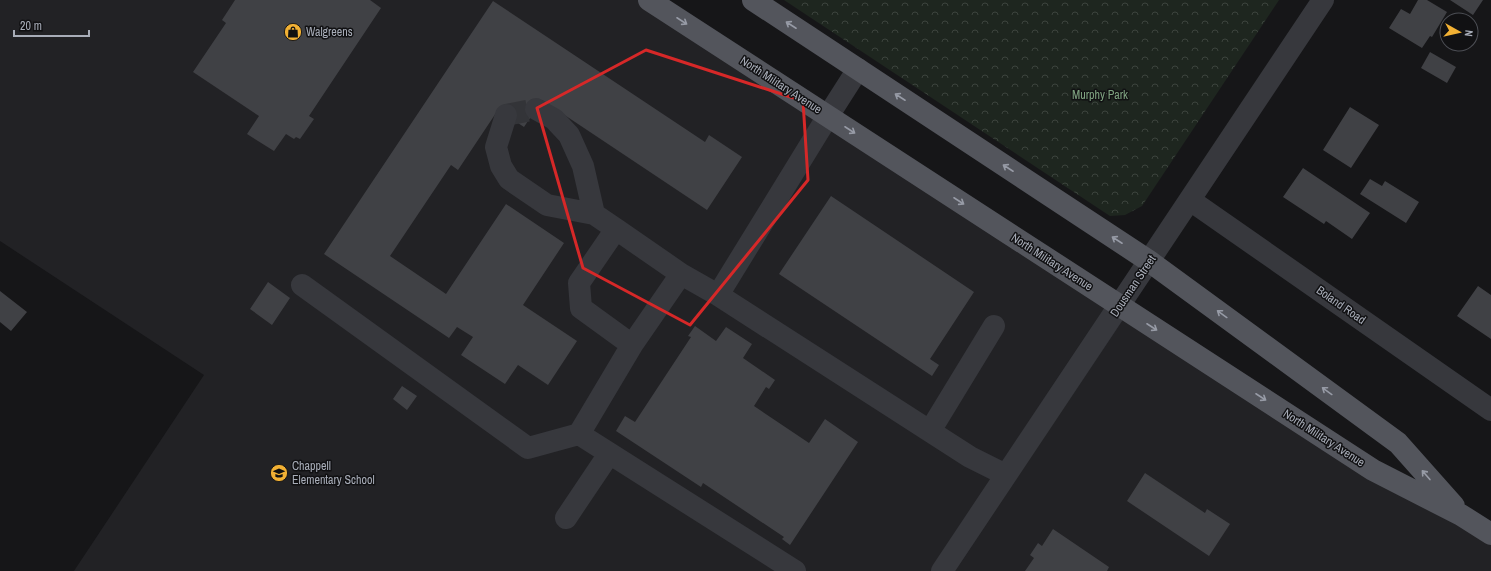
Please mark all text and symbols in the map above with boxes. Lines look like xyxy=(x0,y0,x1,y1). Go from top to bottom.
scale bar xyxy=(14,12,89,38)
north arrow xyxy=(1439,12,1479,52)
one-way arrow xyxy=(676,17,687,25)
text: 20 m xyxy=(20,18,42,34)
one-way arrow xyxy=(786,21,797,29)
shop icon: Walgreens xyxy=(283,22,303,42)
place label: Walgreens xyxy=(306,24,353,40)
text: N xyxy=(1462,29,1476,38)
street label: North Military Avenue xyxy=(737,53,825,117)
park label: Murphy Park xyxy=(1072,87,1128,103)
one-way arrow xyxy=(894,92,906,100)
one-way arrow xyxy=(844,127,856,135)
one-way arrow xyxy=(1003,164,1014,172)
one-way arrow xyxy=(953,197,964,205)
street label: North Military Avenue xyxy=(1008,230,1096,294)
one-way arrow xyxy=(1112,236,1123,244)
street label: Dousman Street xyxy=(1106,252,1160,320)
street label: Boland Road xyxy=(1313,282,1369,328)
one-way arrow xyxy=(1217,310,1228,319)
one-way arrow xyxy=(1146,323,1158,331)
one-way arrow xyxy=(1322,387,1333,395)
one-way arrow xyxy=(1255,394,1267,402)
street label: North Military Avenue xyxy=(1280,406,1368,470)
place label: Chappell Elementary School xyxy=(292,458,375,488)
school or university icon: Chappell Elementary School xyxy=(269,463,289,483)
one-way arrow xyxy=(1422,470,1431,480)

